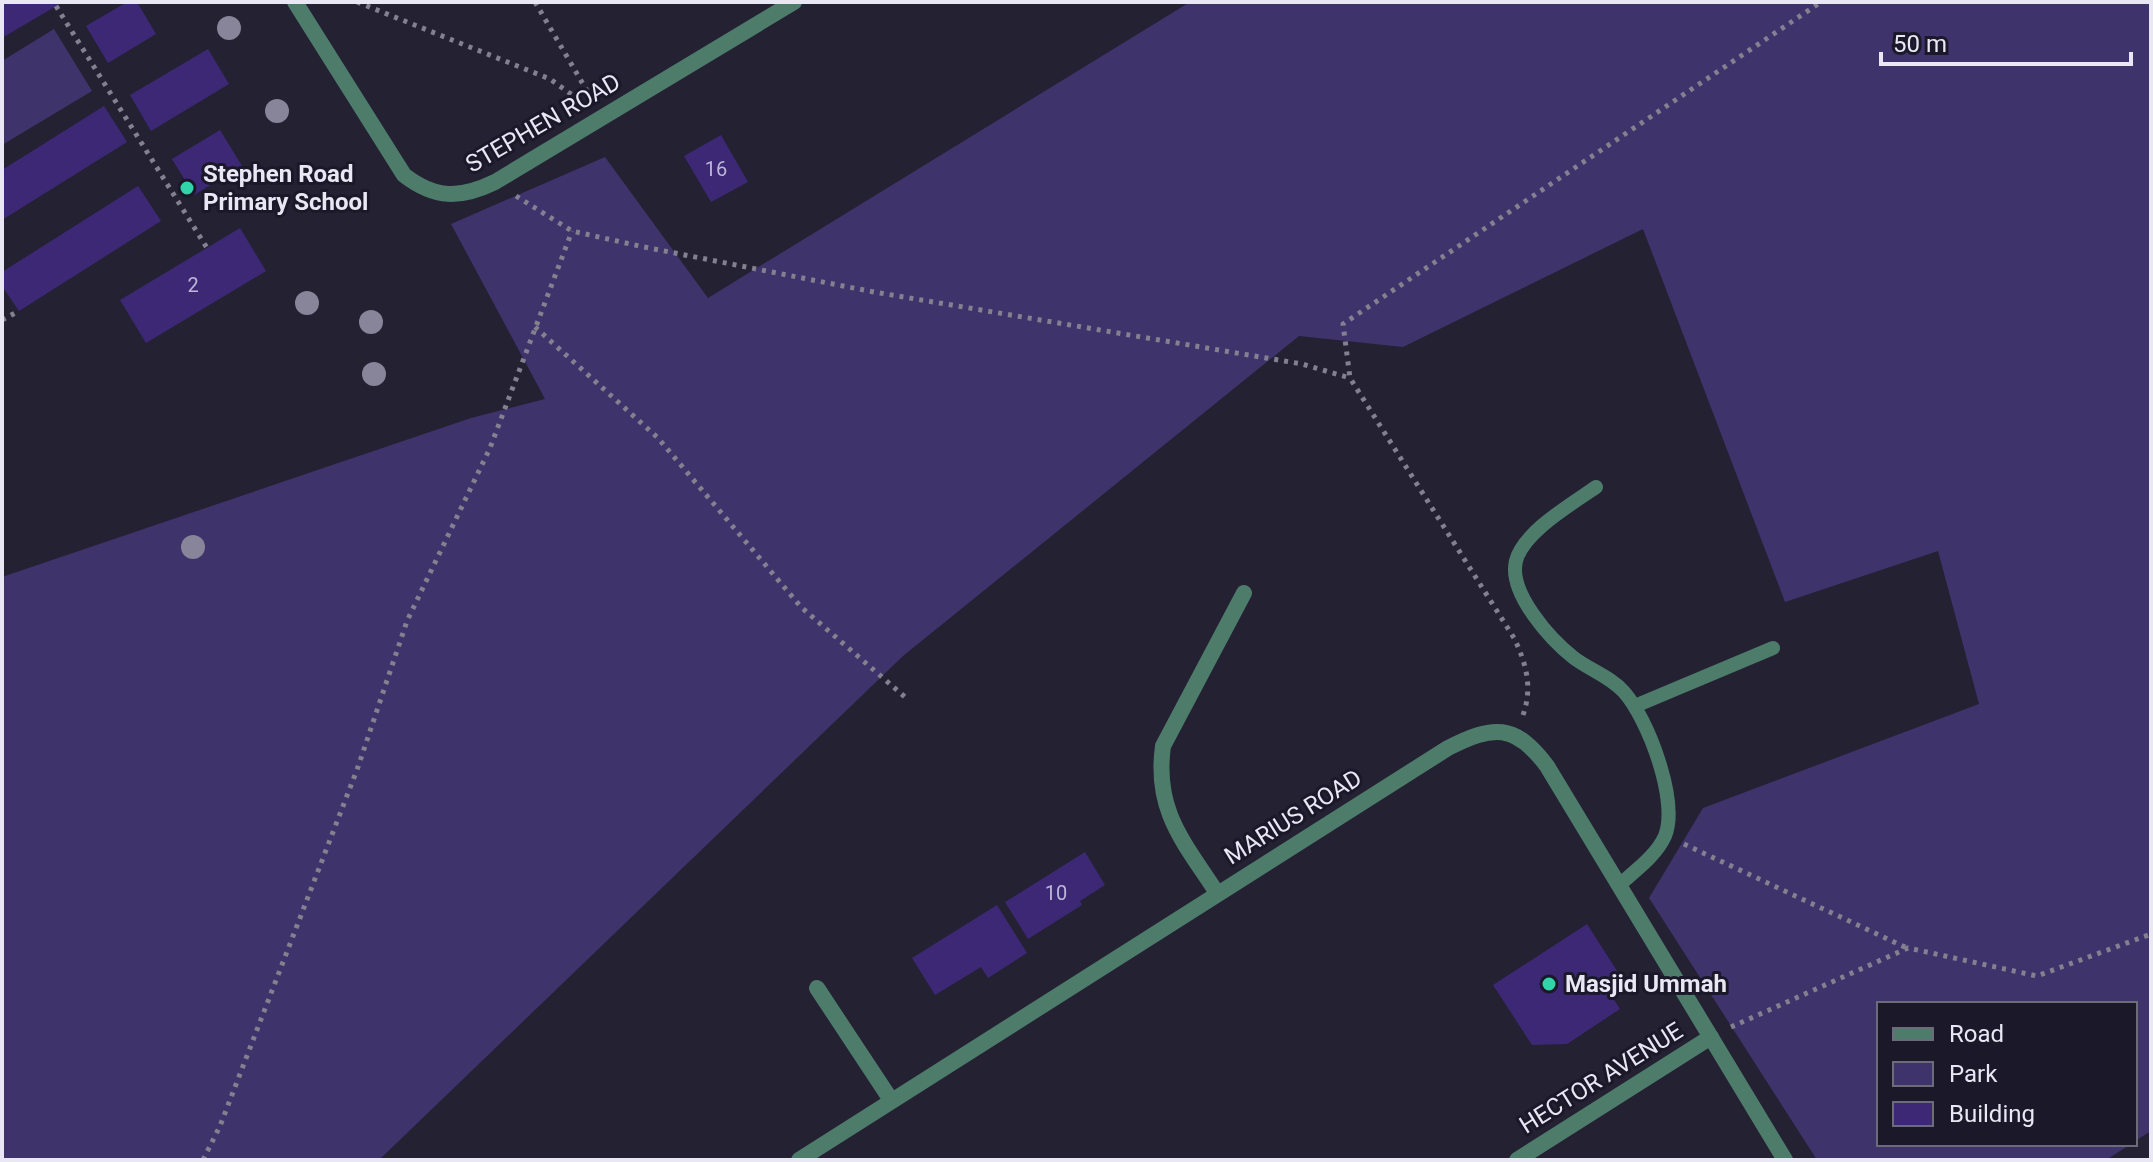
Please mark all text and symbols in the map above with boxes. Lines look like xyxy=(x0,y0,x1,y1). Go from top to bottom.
scale bar xyxy=(1881,16,2131,66)
text: 50 m xyxy=(1893,30,1947,58)
street label: STEPHEN ROAD xyxy=(461,67,625,179)
house number: 16 xyxy=(705,157,727,181)
place label: Stephen Road Primary School xyxy=(203,160,368,216)
marker: Stephen Road Primary School xyxy=(178,179,196,197)
house number: 2 xyxy=(187,273,199,297)
street label: MARIUS ROAD xyxy=(1219,764,1367,870)
house number: 10 xyxy=(1045,881,1067,905)
place label: Masjid Ummah xyxy=(1565,970,1727,998)
marker: Masjid Ummah xyxy=(1540,975,1558,993)
legend xyxy=(1877,1002,2137,1146)
street label: HECTOR AVENUE xyxy=(1514,1017,1688,1139)
text: Road xyxy=(1949,1020,2004,1048)
text: Park xyxy=(1949,1060,1998,1088)
text: Building xyxy=(1949,1100,2035,1128)

